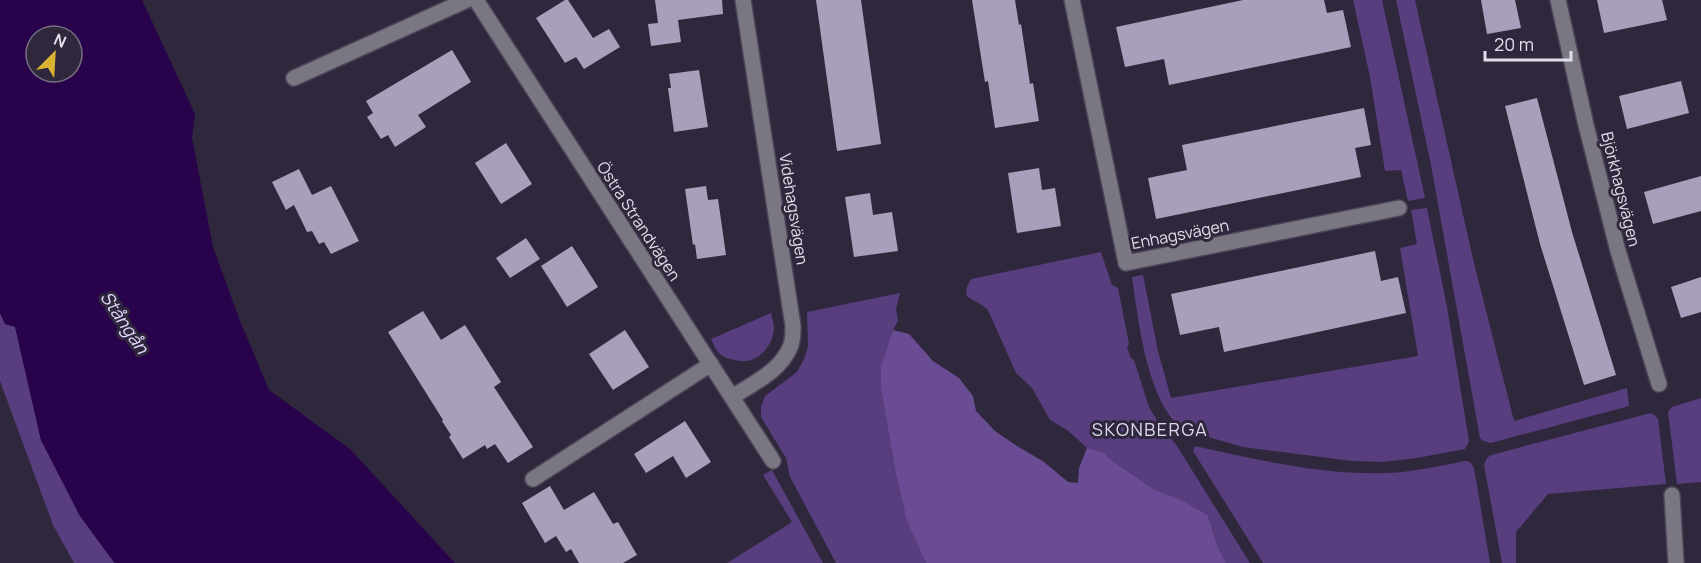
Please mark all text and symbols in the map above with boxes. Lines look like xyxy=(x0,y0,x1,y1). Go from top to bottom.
north arrow xyxy=(24,24,84,84)
scale bar xyxy=(1485,24,1570,62)
text: N xyxy=(50,28,70,53)
text: 20 m xyxy=(1494,32,1534,56)
street label: Björkhagsvägen xyxy=(1596,129,1646,249)
street label: Videhagsvägen xyxy=(774,152,814,266)
street label: Östra Strandvägen xyxy=(592,157,686,285)
street label: Enhagsvägen xyxy=(1129,214,1231,254)
water label: Stångån xyxy=(95,286,155,359)
district label: SKONBERGA xyxy=(1092,417,1208,441)

